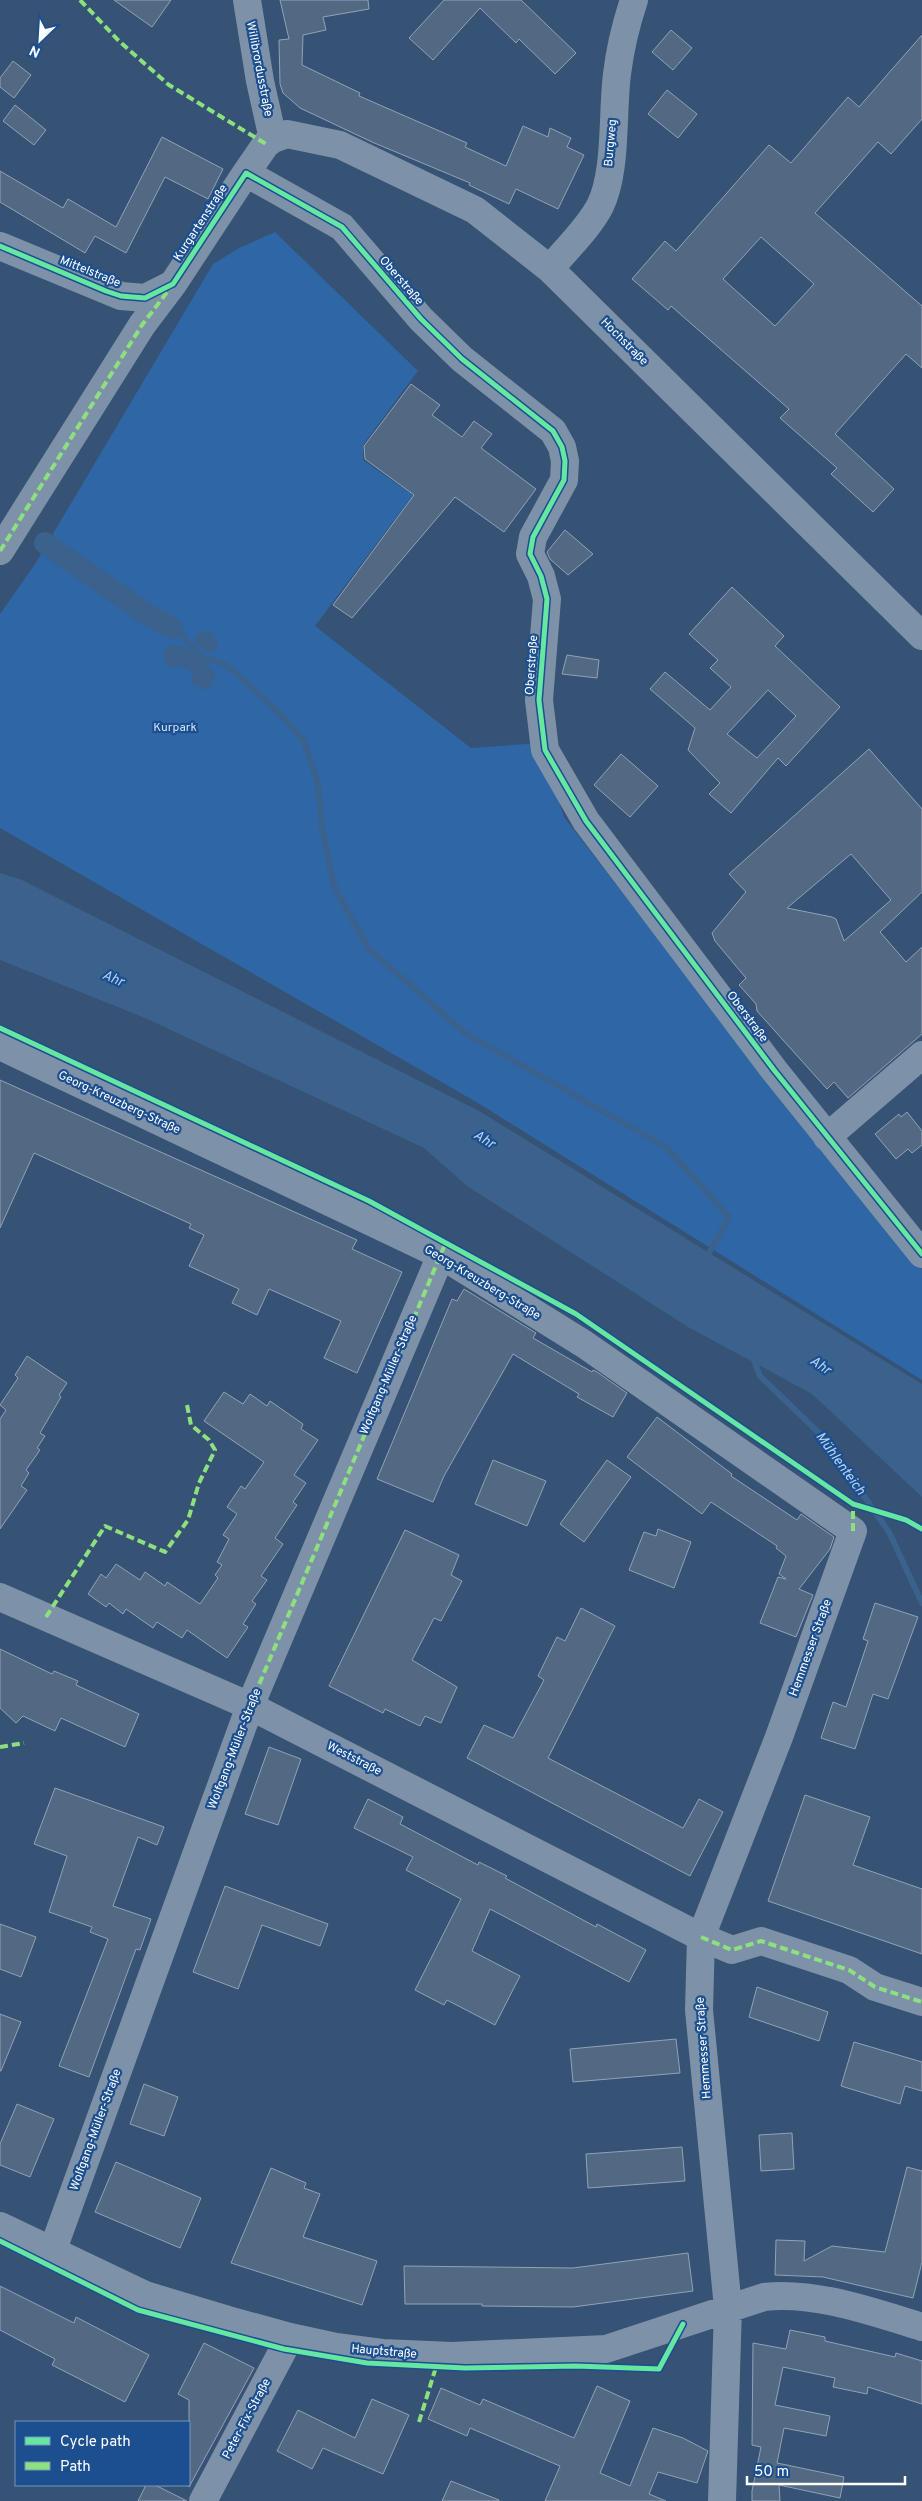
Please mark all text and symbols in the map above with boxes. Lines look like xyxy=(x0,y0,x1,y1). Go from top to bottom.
north arrow xyxy=(15,15,65,65)
street label: Willibrordusstraße xyxy=(242,20,276,118)
text: N xyxy=(27,41,43,60)
street label: Burgweg xyxy=(601,119,621,167)
street label: Kurgartenstraße xyxy=(170,182,232,264)
street label: Mittelstraße xyxy=(57,253,123,291)
street label: Oberstraße xyxy=(375,253,427,309)
street label: Hochstraße xyxy=(597,315,651,369)
street label: Oberstraße xyxy=(522,634,542,696)
park label: Kurpark xyxy=(153,720,197,736)
water label: Ahr xyxy=(100,967,128,992)
street label: Oberstraße xyxy=(722,988,772,1046)
street label: Georg-Kreuzberg-Straße xyxy=(55,1068,183,1138)
water label: Ahr xyxy=(470,1127,499,1154)
street label: Georg-Kreuzberg-Straße xyxy=(421,1242,543,1324)
street label: Wolfgang-Müller-Straße xyxy=(357,1313,421,1437)
water label: Ahr xyxy=(806,1353,835,1380)
water label: Mühlenteich xyxy=(811,1429,869,1499)
street label: Hemmesser Straße xyxy=(786,1597,836,1699)
street label: Wolfgang-Müller-Straße xyxy=(205,1686,265,1812)
street label: Weststraße xyxy=(324,1738,384,1780)
street label: Hemmesser Straße xyxy=(692,1996,716,2100)
street label: Wolfgang-Müller-Straße xyxy=(67,2067,125,2193)
street label: Hauptstraße xyxy=(351,2341,417,2363)
street label: Peter-Fix-Straße xyxy=(219,2376,275,2462)
legend xyxy=(15,2421,190,2486)
text: Cycle path xyxy=(60,2433,131,2452)
scale bar xyxy=(747,2454,904,2486)
text: Path xyxy=(60,2458,91,2477)
text: 50 m xyxy=(754,2463,789,2482)

